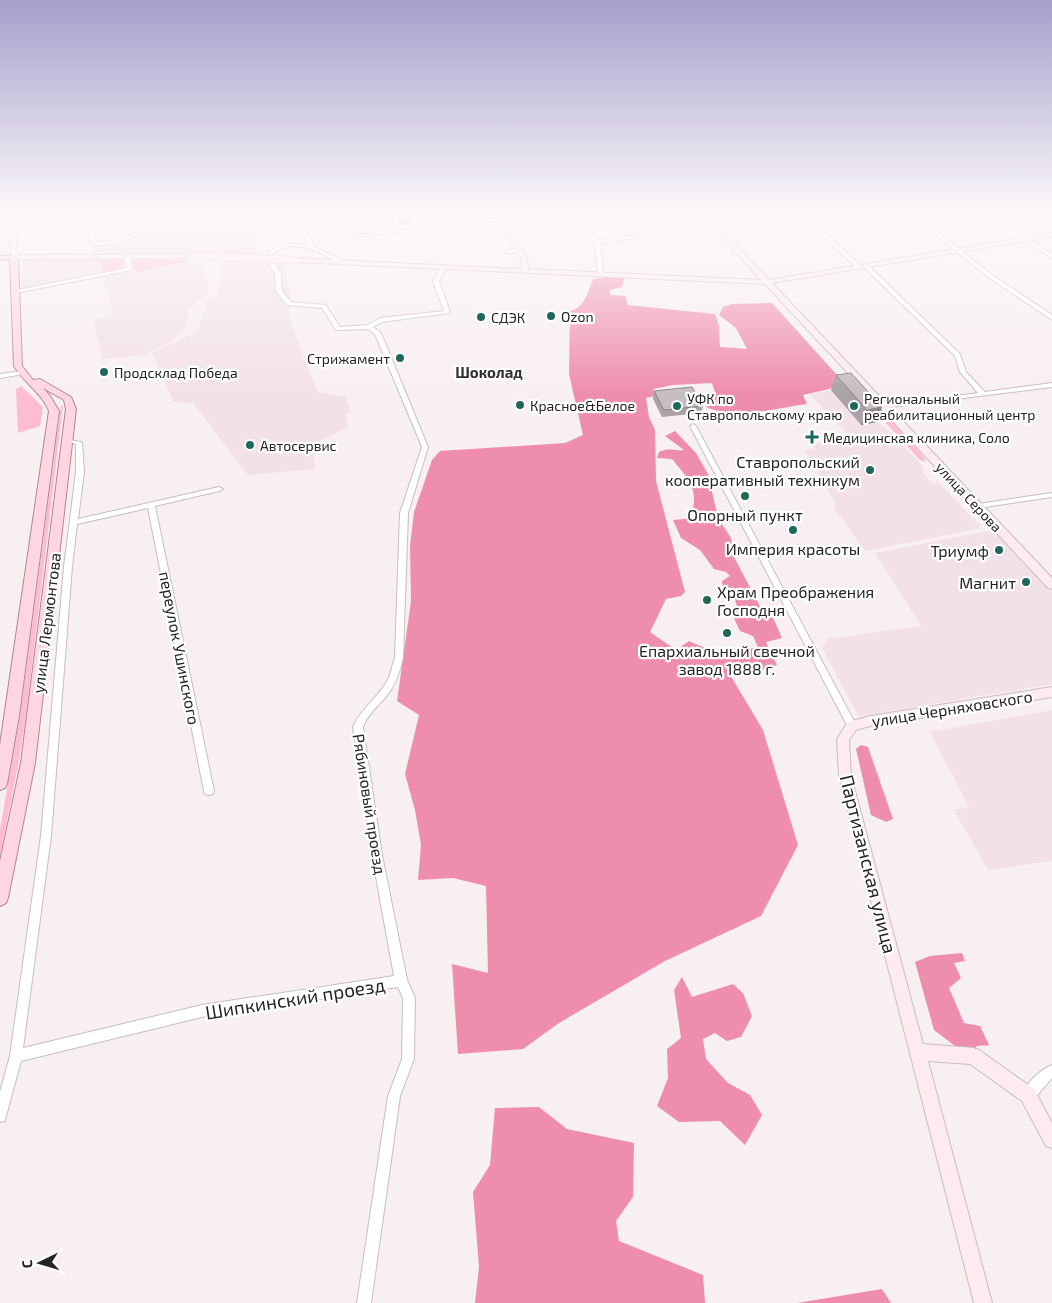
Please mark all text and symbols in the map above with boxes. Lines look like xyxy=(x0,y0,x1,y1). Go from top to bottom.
place label: Ozon xyxy=(561,308,594,325)
place label: СДЭК xyxy=(491,309,525,326)
marker: Ozon xyxy=(545,310,557,322)
marker: СДЭК xyxy=(475,311,487,323)
place label: Стрижамент xyxy=(307,350,390,367)
marker: Стрижамент xyxy=(394,352,406,364)
district label: Шоколад xyxy=(455,363,523,381)
place label: Продсклад Победа xyxy=(114,364,238,381)
marker: Продсклад Победа xyxy=(98,366,110,378)
place label: УФК по Ставропольскому краю xyxy=(687,390,842,423)
place label: Региональный реабилитационный центр xyxy=(864,390,1036,423)
place label: Красное&Белое xyxy=(530,397,635,414)
marker: Красное&Белое xyxy=(514,399,526,411)
marker: УФК по Ставропольскому краю xyxy=(671,400,683,412)
marker: Региональный реабилитационный центр xyxy=(848,400,860,412)
place label: Медицинская клиника, Соло xyxy=(823,429,1010,446)
marker: Медицинская клиника, Соло xyxy=(805,430,819,444)
place label: Автосервис xyxy=(260,437,337,454)
marker: Автосервис xyxy=(244,439,256,451)
place label: Ставропольский кооперативный техникум xyxy=(665,452,860,490)
street label: улица Серова xyxy=(932,459,1006,535)
marker: Ставропольский кооперативный техникум xyxy=(864,464,876,476)
marker: Опорный пункт xyxy=(739,490,751,502)
place label: Опорный пункт xyxy=(687,505,803,525)
marker: Империя красоты xyxy=(787,524,799,536)
place label: Империя красоты xyxy=(726,539,860,558)
place label: Триумф xyxy=(930,541,989,561)
marker: Триумф xyxy=(993,544,1005,556)
street label: улица Лермонтова xyxy=(28,552,65,695)
street label: переулок Ушинского xyxy=(155,570,204,727)
place label: Магнит xyxy=(959,573,1016,592)
marker: Магнит xyxy=(1020,576,1032,588)
place label: Храм Преображения Господня xyxy=(717,582,874,619)
marker: Храм Преображения Господня xyxy=(701,594,713,606)
marker: Епархиальный свечной завод 1888 г. xyxy=(721,627,733,639)
place label: Епархиальный свечной завод 1888 г. xyxy=(639,641,815,678)
street label: улица Черняховского xyxy=(870,686,1034,731)
street label: Рябиновый проезд xyxy=(350,732,390,876)
street label: Партизанская улица xyxy=(835,772,902,956)
street label: Шипкинский проезд xyxy=(203,972,387,1024)
north arrow xyxy=(15,1238,65,1288)
text: С xyxy=(18,1259,35,1269)

